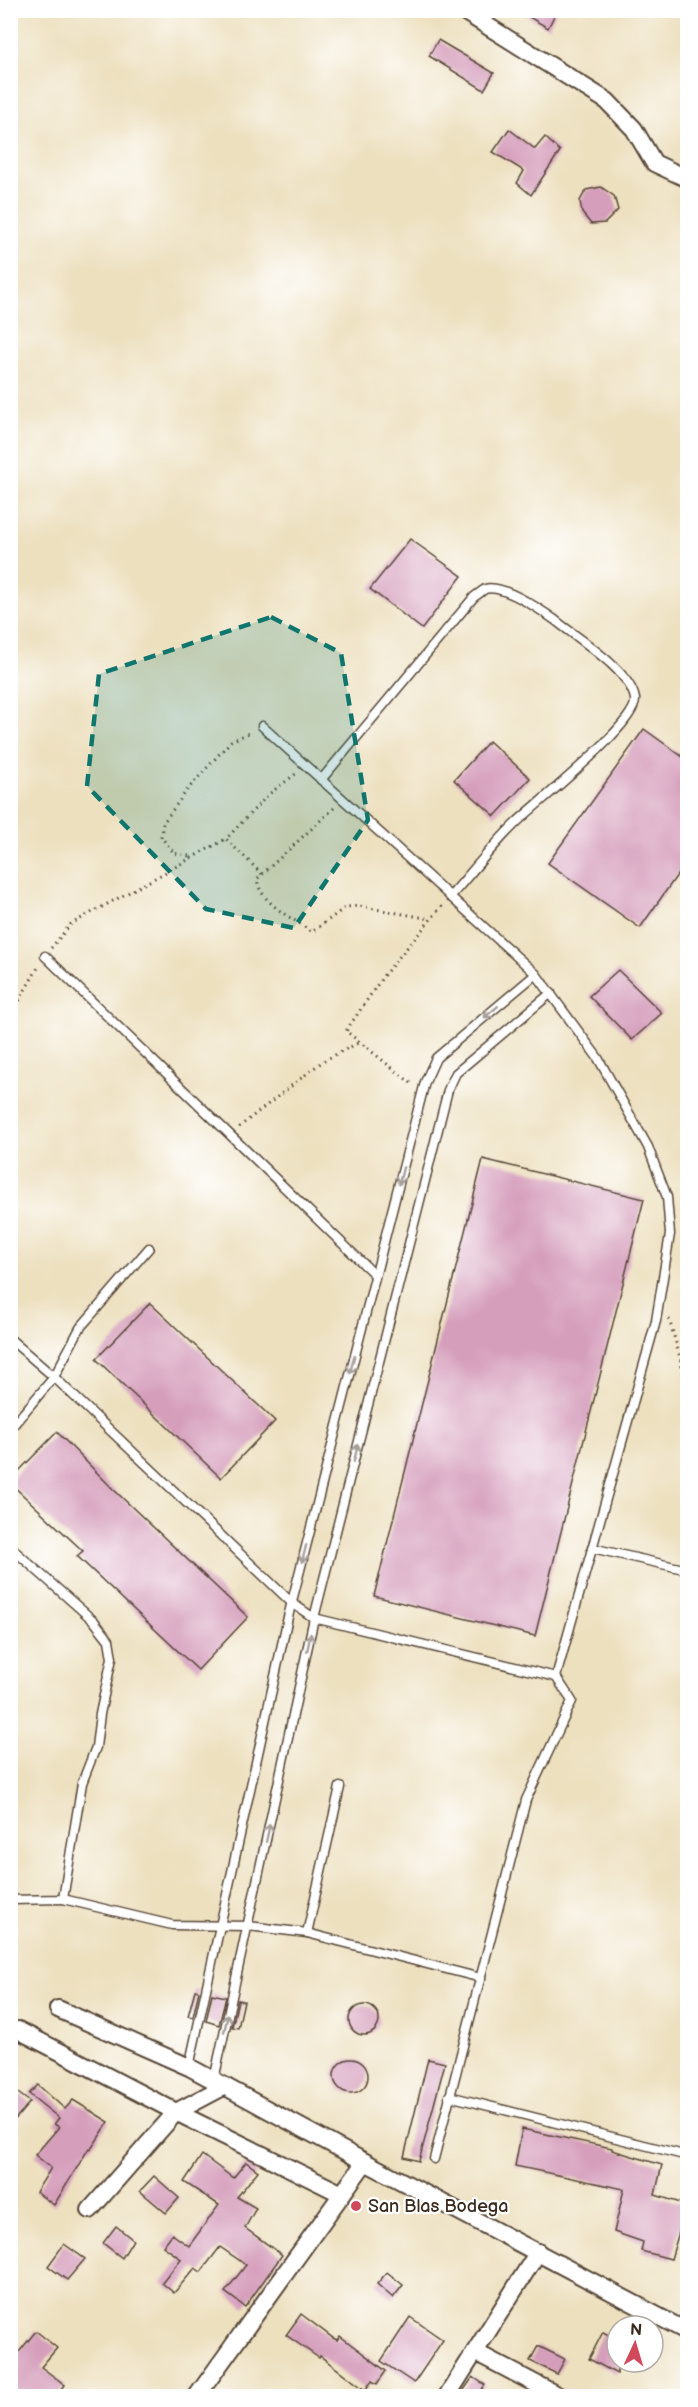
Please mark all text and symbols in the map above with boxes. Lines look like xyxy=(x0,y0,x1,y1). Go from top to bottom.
one-way arrow xyxy=(484,1005,499,1019)
one-way arrow xyxy=(394,1166,406,1185)
one-way arrow xyxy=(346,1355,358,1374)
one-way arrow xyxy=(351,1444,362,1463)
one-way arrow xyxy=(298,1544,309,1563)
one-way arrow xyxy=(304,1633,315,1652)
one-way arrow xyxy=(262,1823,274,1842)
one-way arrow xyxy=(221,2014,232,2033)
place label: San Blas Bodega xyxy=(368,2196,508,2217)
marker: San Blas Bodega xyxy=(349,2199,363,2213)
north arrow xyxy=(605,2314,665,2374)
text: N xyxy=(629,2321,643,2340)

